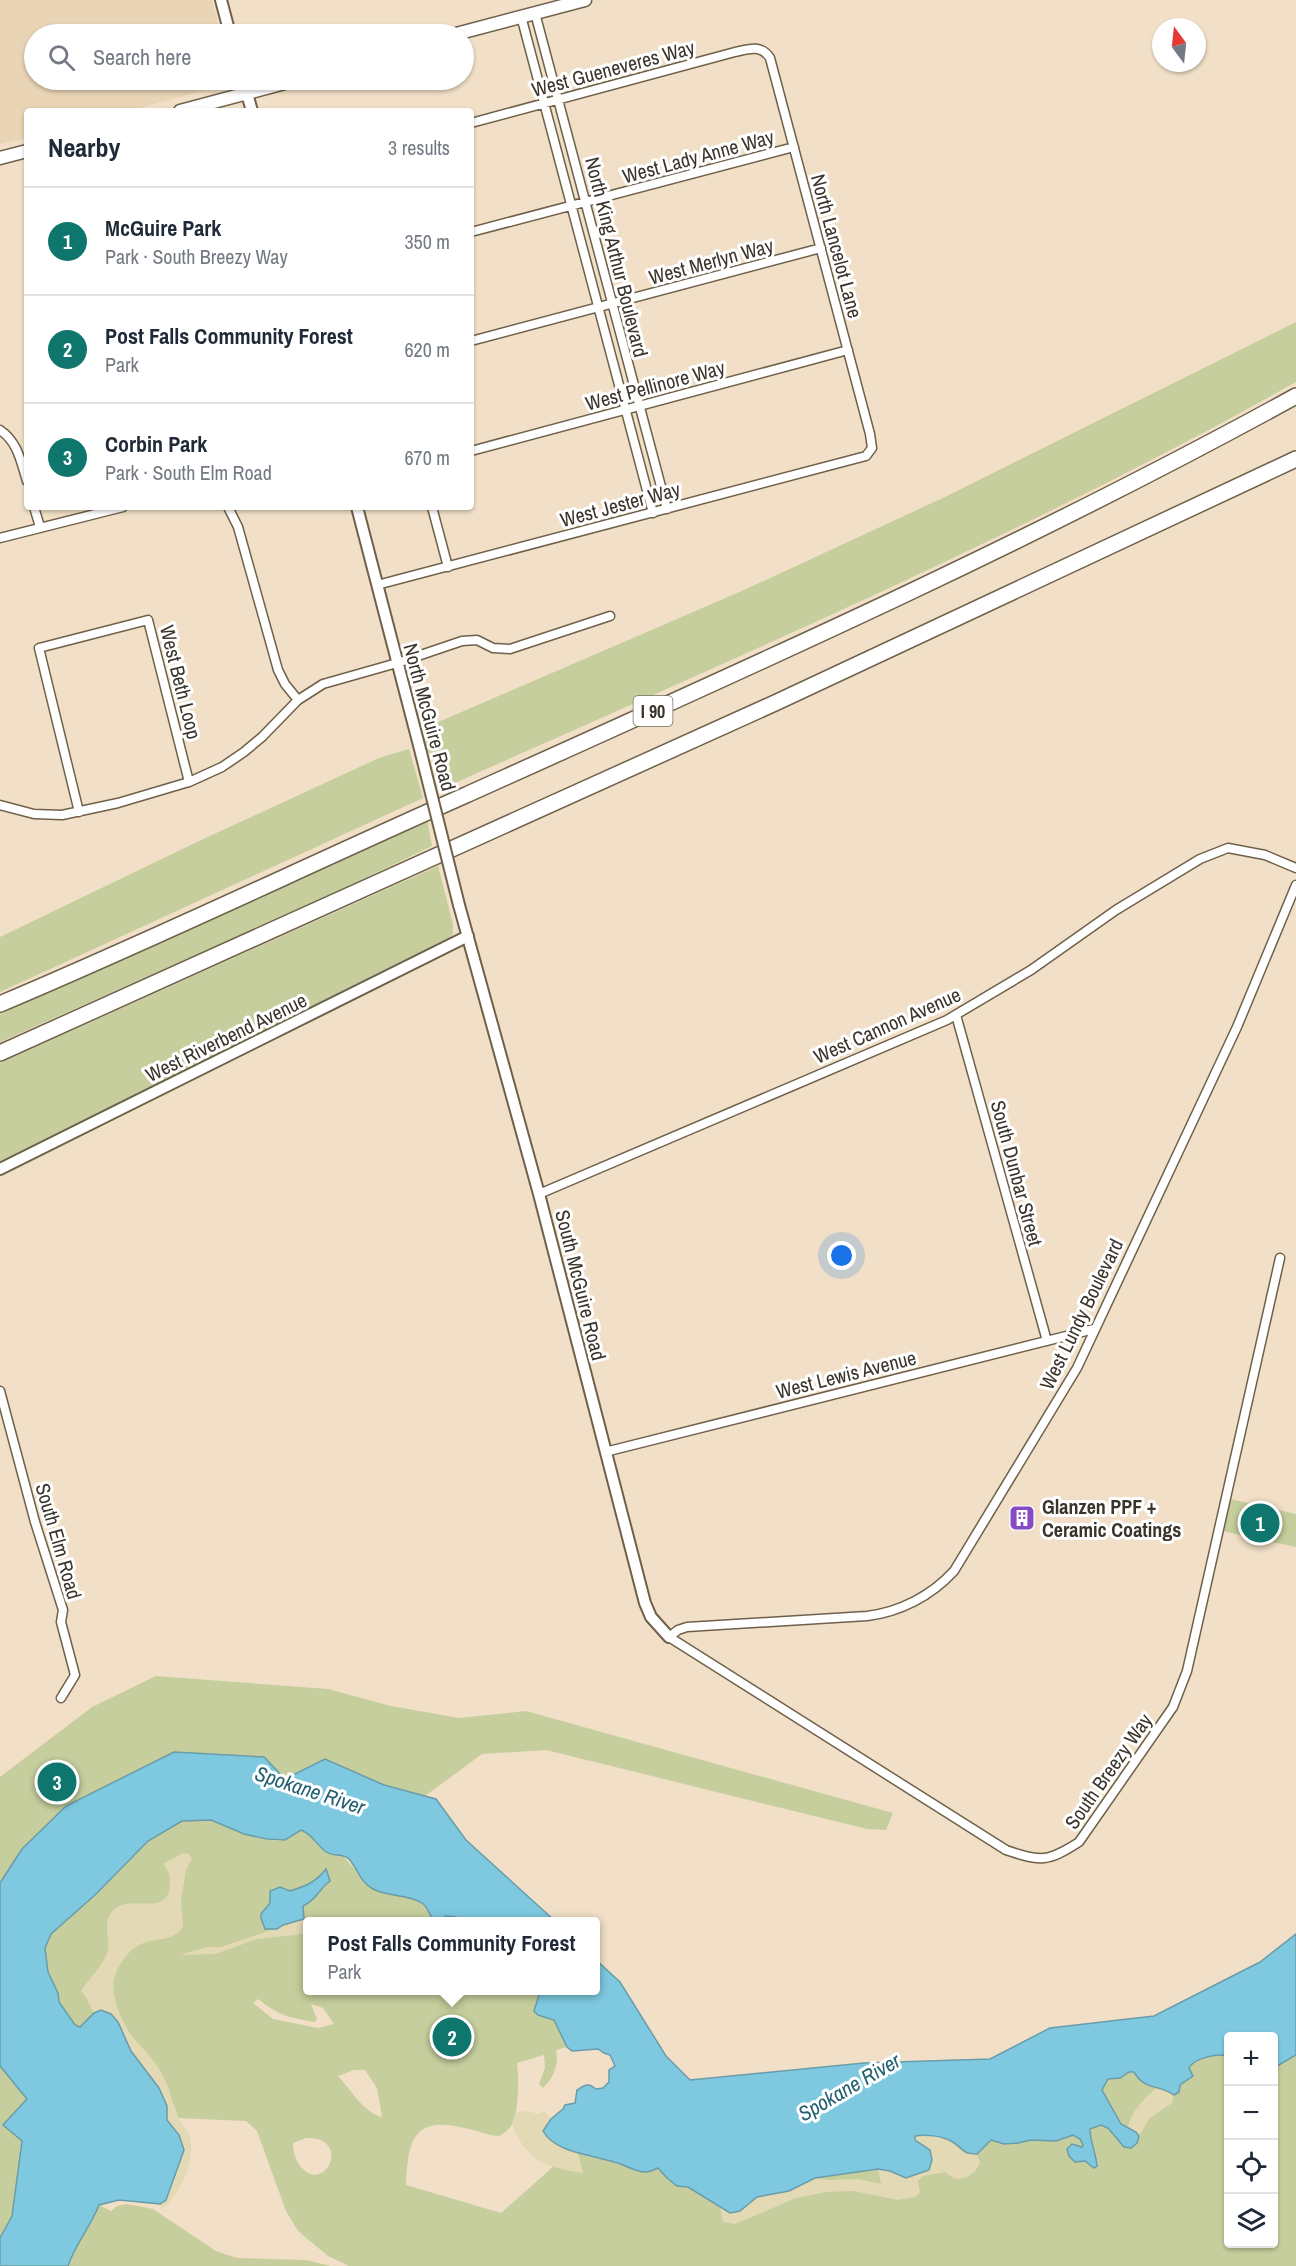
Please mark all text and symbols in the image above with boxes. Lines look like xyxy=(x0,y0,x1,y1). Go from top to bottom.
north arrow xyxy=(1152,18,1206,72)
search box xyxy=(24,24,474,90)
street label: West Gueneveres Way xyxy=(528,33,698,103)
icon: search xyxy=(45,41,78,74)
text: Search here xyxy=(93,42,191,72)
street label: West Lady Anne Way xyxy=(619,123,778,189)
text: Nearby xyxy=(48,130,120,165)
text: 3 results xyxy=(388,134,450,161)
street label: North King Arthur Boulevard xyxy=(579,154,655,360)
street label: North Lancelot Lane xyxy=(805,171,869,321)
text: McGuire Park xyxy=(105,213,221,243)
text: 1 xyxy=(63,228,72,255)
text: 350 m xyxy=(404,228,450,255)
street label: West Merlyn Way xyxy=(646,231,777,291)
text: Park · South Breezy Way xyxy=(105,243,288,270)
text: Post Falls Community Forest xyxy=(105,321,353,351)
text: 2 xyxy=(63,336,72,363)
text: 620 m xyxy=(404,336,450,363)
text: Park xyxy=(105,351,139,378)
street label: West Pellinore Way xyxy=(582,353,728,417)
text: Corbin Park xyxy=(105,429,207,459)
text: 3 xyxy=(63,444,72,471)
text: 670 m xyxy=(404,444,450,471)
text: Park · South Elm Road xyxy=(105,459,272,486)
street label: West Jester Way xyxy=(557,475,684,533)
street label: West Beth Loop xyxy=(154,622,208,742)
street label: North McGuire Road xyxy=(397,640,463,794)
road number: I 90 xyxy=(634,696,672,726)
street label: West Cannon Avenue xyxy=(809,981,965,1069)
street label: West Riverbend Avenue xyxy=(141,986,311,1088)
street label: South Dunbar Street xyxy=(985,1097,1050,1249)
street label: South McGuire Road xyxy=(549,1207,613,1363)
street label: West Lundy Boulevard xyxy=(1033,1234,1129,1394)
your location xyxy=(827,1241,856,1270)
street label: West Lewis Avenue xyxy=(773,1344,919,1404)
street label: South Elm Road xyxy=(30,1480,88,1602)
place label: Glanzen PPF + Ceramic Coatings xyxy=(1042,1493,1181,1543)
pin: 1 xyxy=(1240,1500,1280,1546)
building icon: Glanzen PPF + Ceramic Coatings xyxy=(1007,1503,1037,1533)
street label: South Breezy Way xyxy=(1058,1707,1158,1834)
water label: Spokane River xyxy=(251,1759,370,1822)
pin: 3 xyxy=(38,1760,76,1804)
popup xyxy=(303,1917,600,1995)
text: Post Falls Community Forest xyxy=(328,1928,575,1958)
text: Park xyxy=(328,1958,361,1985)
pin: 2 xyxy=(432,2014,472,2060)
map controls xyxy=(1224,2032,1278,2248)
button: + xyxy=(1224,2032,1278,2086)
water label: Spokane River xyxy=(792,2045,907,2128)
button: − xyxy=(1224,2086,1278,2140)
button: locate xyxy=(1224,2140,1278,2194)
button: layers xyxy=(1224,2194,1278,2248)

